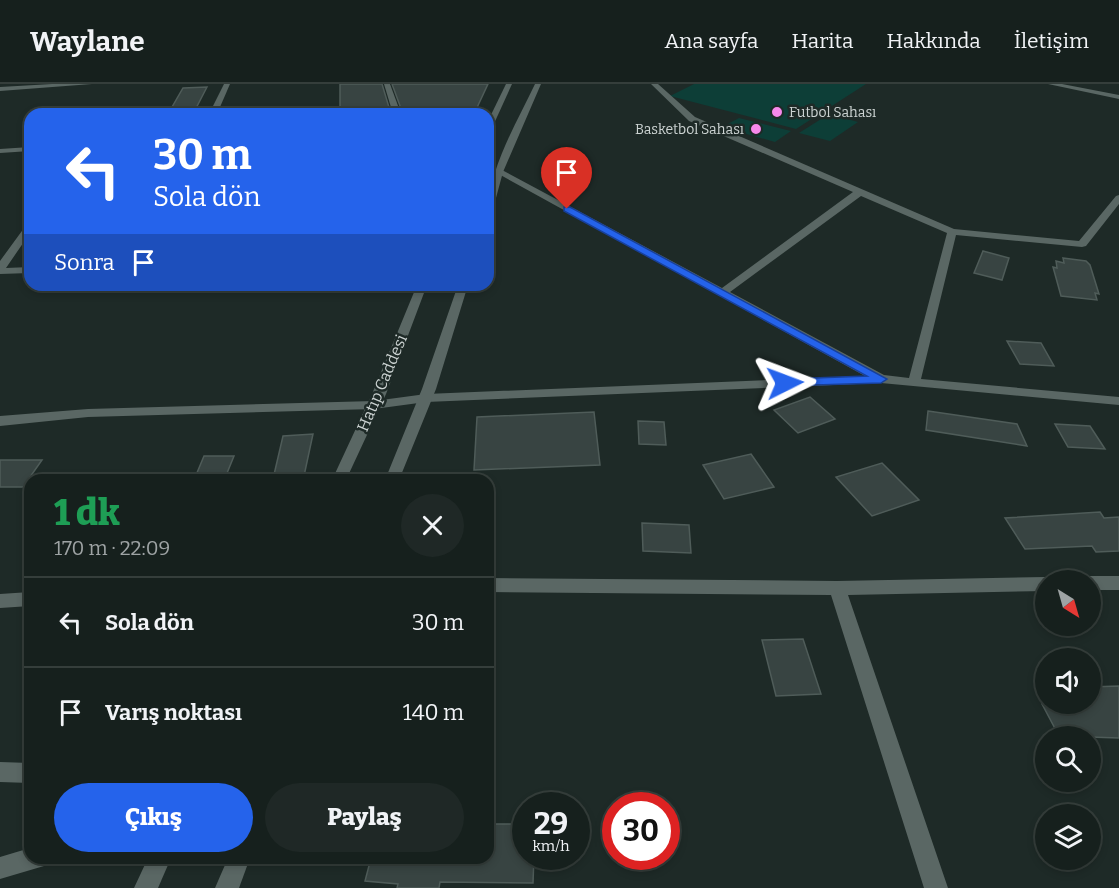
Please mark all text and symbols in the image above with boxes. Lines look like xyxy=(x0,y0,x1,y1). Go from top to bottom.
text: Waylane xyxy=(30,25,145,58)
text: Ana sayfa xyxy=(664,28,758,54)
text: Harita xyxy=(791,28,853,54)
text: Hakkında xyxy=(886,28,981,54)
text: İletişim xyxy=(1014,28,1089,54)
place label: Futbol Sahası xyxy=(789,104,876,121)
marker: Futbol Sahası xyxy=(770,105,784,119)
place label: Basketbol Sahası xyxy=(635,121,744,138)
marker: Basketbol Sahası xyxy=(749,122,763,136)
text: 30 m xyxy=(153,130,252,180)
icon: left xyxy=(54,132,132,210)
pin xyxy=(541,147,592,209)
icon: arrive xyxy=(550,156,583,189)
text: Sola dön xyxy=(153,181,261,213)
icon: arrive xyxy=(127,246,160,279)
text: Sonra xyxy=(54,249,115,276)
street label: Hatıp Caddesi xyxy=(353,331,411,434)
position arrow xyxy=(753,351,817,415)
text: 1 dk xyxy=(54,491,120,535)
button: close xyxy=(401,494,464,557)
text: 170 m · 22:09 xyxy=(54,536,170,560)
north arrow xyxy=(1035,570,1101,636)
map controls xyxy=(1035,570,1101,870)
icon: left xyxy=(54,606,87,639)
text: Sola dön xyxy=(105,609,194,636)
text: 30 m xyxy=(412,609,464,636)
button: sound xyxy=(1035,648,1101,714)
icon: arrive xyxy=(54,696,87,729)
text: Varış noktası xyxy=(105,699,242,726)
text: 140 m xyxy=(403,699,464,726)
button: search xyxy=(1035,726,1101,792)
button: Çıkış xyxy=(54,783,253,852)
button: Paylaş xyxy=(265,783,464,852)
speed limit sign: 30 xyxy=(602,792,680,870)
button: layers xyxy=(1035,804,1101,870)
text: 29 xyxy=(534,806,568,842)
text: km/h xyxy=(532,837,570,855)

